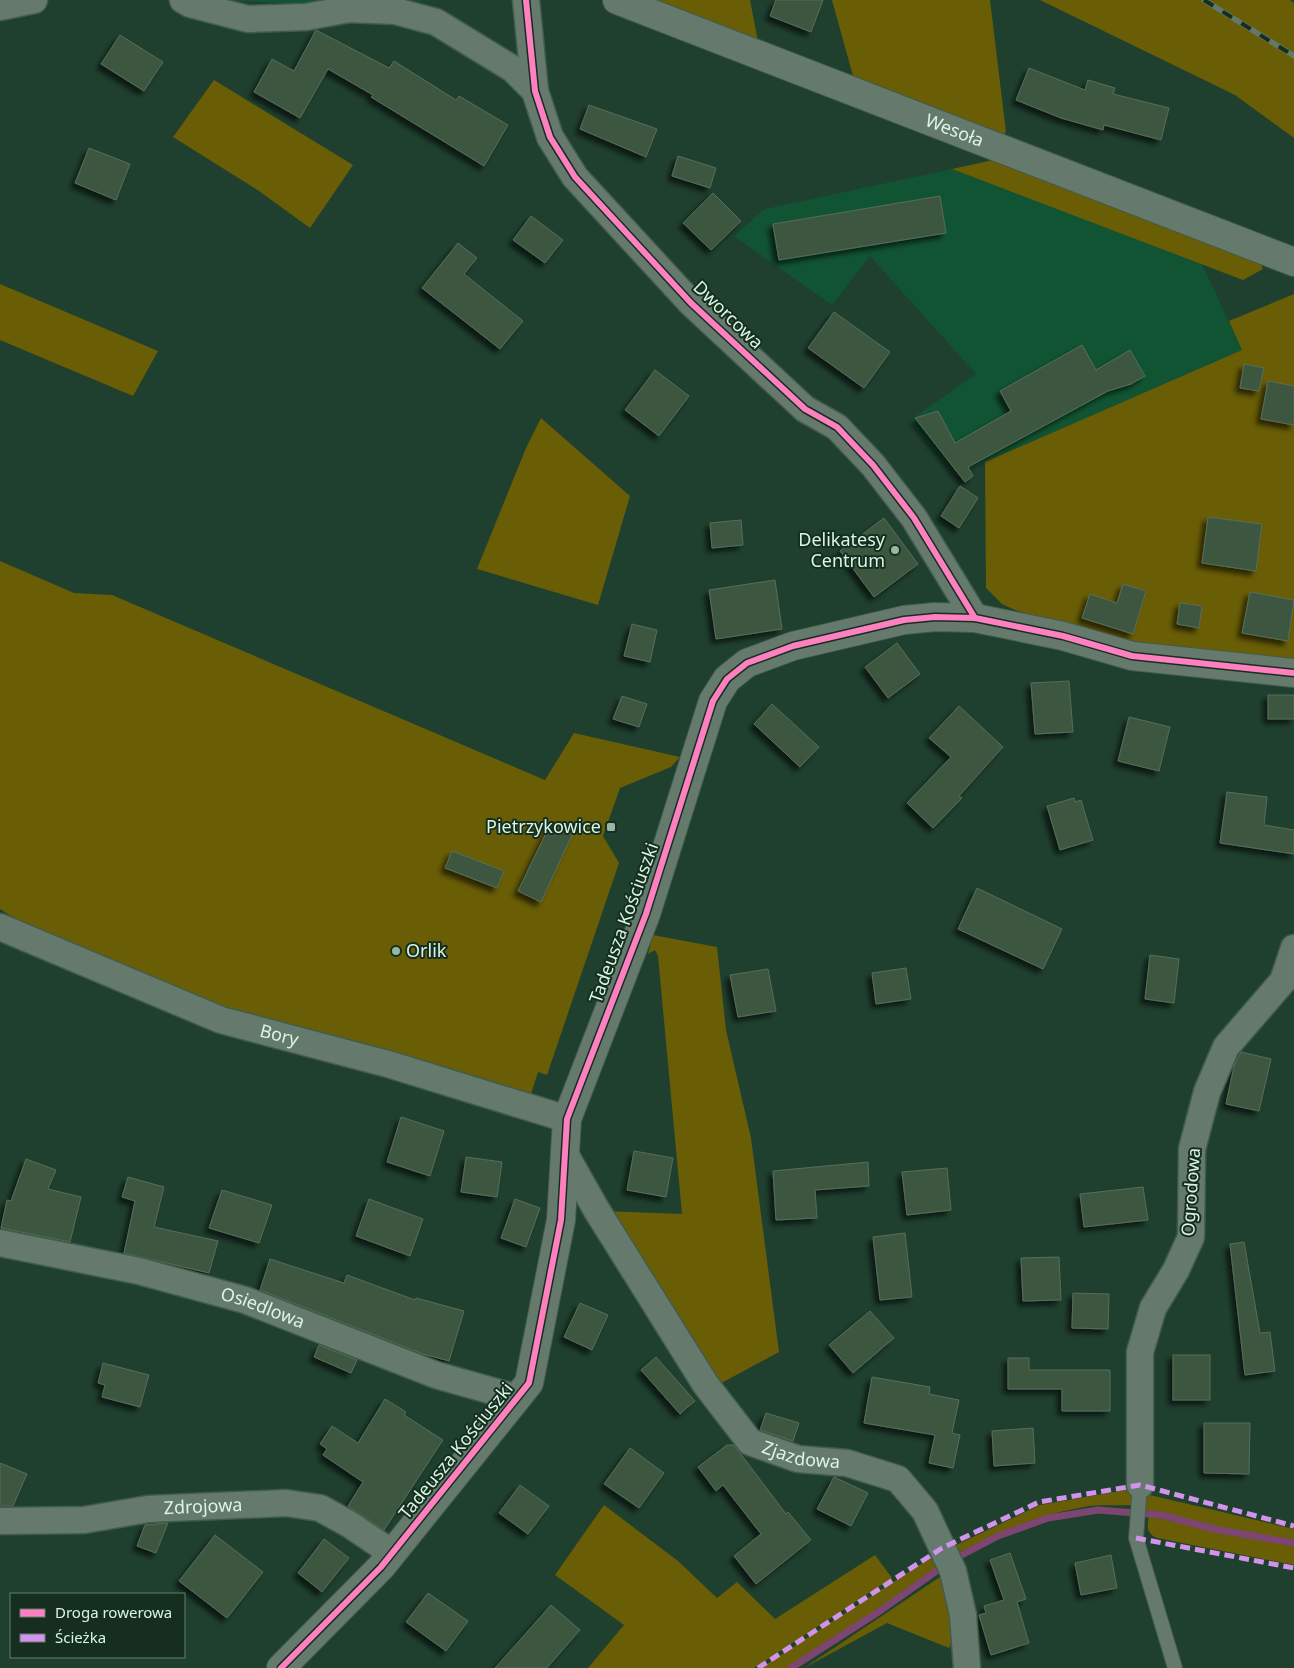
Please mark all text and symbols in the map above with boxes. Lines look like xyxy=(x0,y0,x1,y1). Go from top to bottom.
street label: Wesoła xyxy=(922,108,988,152)
street label: Dworcowa xyxy=(688,275,769,354)
place label: Delikatesy Centrum xyxy=(798,527,886,572)
marker: Delikatesy Centrum xyxy=(889,544,901,556)
place label: Pietrzykowice xyxy=(486,814,601,838)
marker: Pietrzykowice xyxy=(605,821,617,833)
street label: Tadeusza Kościuszki xyxy=(583,839,663,1006)
place label: Orlik xyxy=(406,938,447,962)
marker: Orlik xyxy=(390,945,402,957)
street label: Bory xyxy=(257,1018,302,1051)
street label: Ogrodowa xyxy=(1175,1147,1205,1237)
street label: Osiedlowa xyxy=(218,1281,309,1333)
street label: Tadeusza Kościuszki xyxy=(393,1377,518,1524)
street label: Zjazdowa xyxy=(759,1434,841,1473)
street label: Zdrojowa xyxy=(163,1492,243,1519)
legend xyxy=(10,1593,185,1658)
text: Droga rowerowa xyxy=(55,1602,172,1622)
text: Ścieżka xyxy=(55,1627,106,1647)

